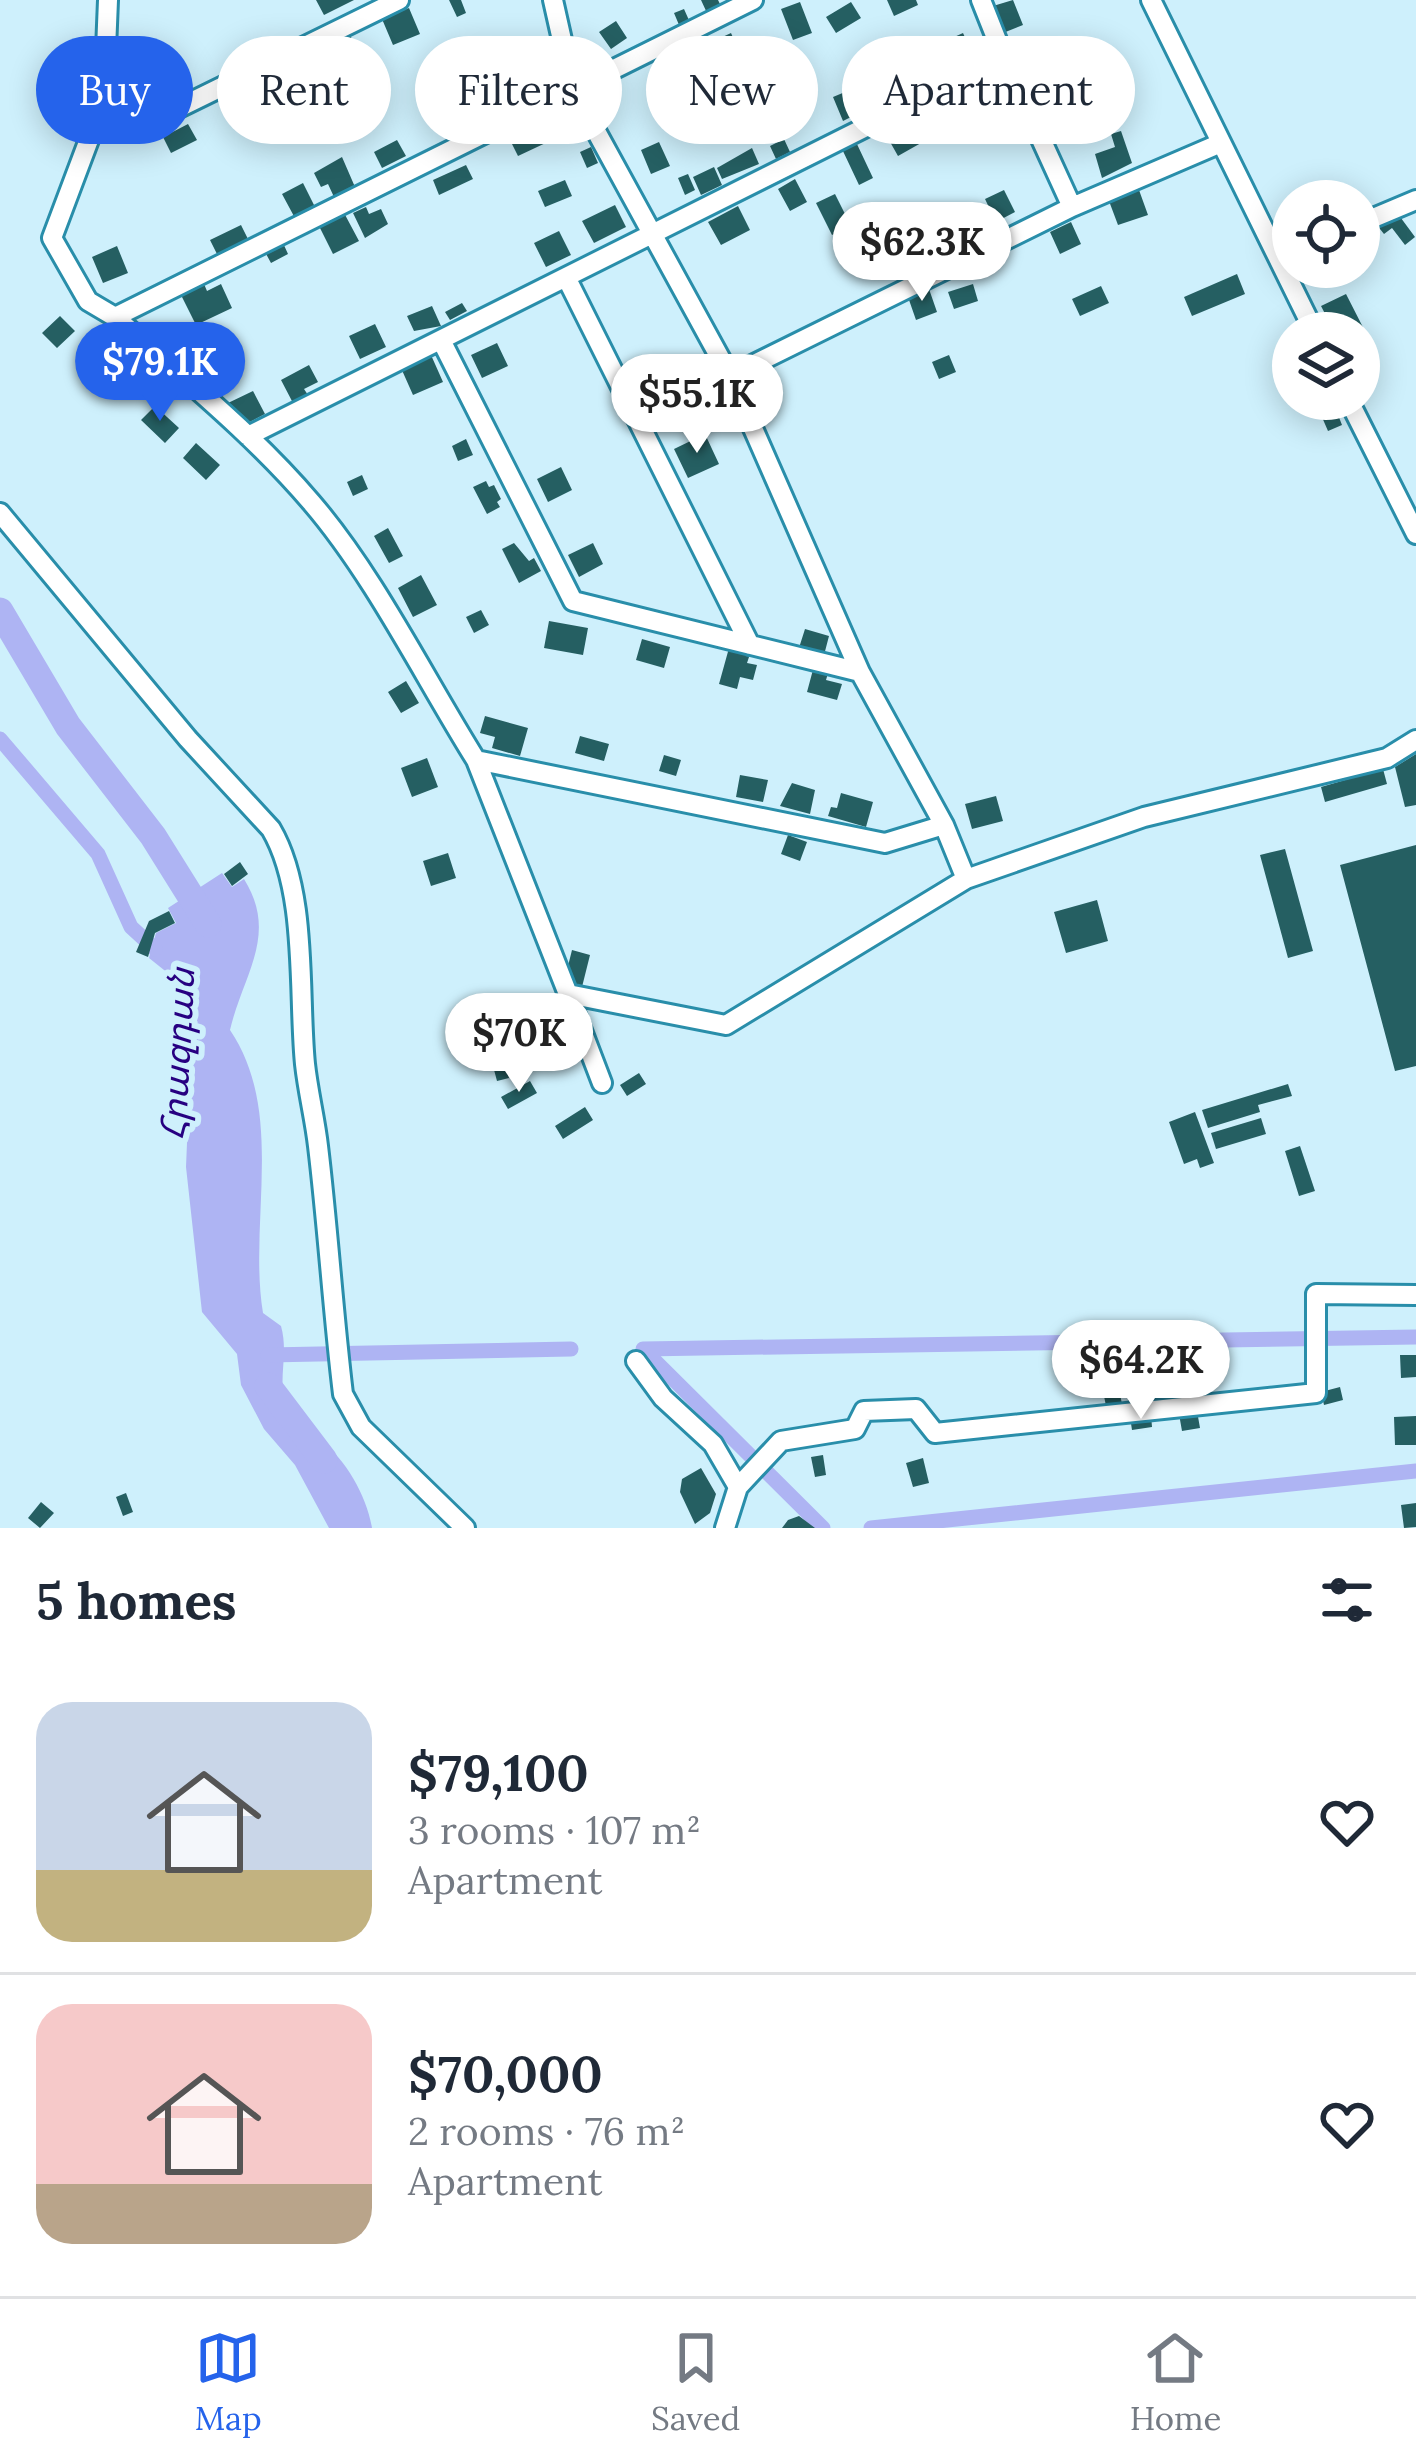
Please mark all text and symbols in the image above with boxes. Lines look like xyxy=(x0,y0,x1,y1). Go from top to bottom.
chip: Buy xyxy=(36,36,193,144)
chip: Rent xyxy=(217,36,391,144)
chip: Filters xyxy=(415,36,622,144)
chip: New xyxy=(646,36,818,144)
chip: Apartment xyxy=(842,36,1135,144)
map controls xyxy=(1272,180,1380,420)
button: locate xyxy=(1272,180,1380,288)
pin: $62.3K xyxy=(824,202,1020,304)
text: $62.3K xyxy=(860,216,984,266)
button: layers xyxy=(1272,312,1380,420)
pin: $79.1K xyxy=(62,322,258,424)
text: $79.1K xyxy=(102,336,218,386)
pin: $55.1K xyxy=(599,354,795,456)
text: $55.1K xyxy=(638,368,756,418)
water label: Հրազդան xyxy=(150,965,205,1141)
pin: $70K xyxy=(448,993,590,1095)
text: $70K xyxy=(472,1007,566,1057)
pin: $64.2K xyxy=(1043,1320,1239,1422)
text: $64.2K xyxy=(1079,1334,1203,1384)
icon: filters xyxy=(1314,1567,1380,1633)
text: 5 homes xyxy=(36,1568,237,1633)
text: $79,100 xyxy=(408,1740,589,1805)
icon: home xyxy=(132,1750,276,1894)
icon: heart xyxy=(1314,1789,1380,1855)
text: 3 rooms · 107 m² xyxy=(408,1805,701,1855)
text: Apartment xyxy=(408,1855,603,1905)
text: $70,000 xyxy=(408,2041,603,2106)
icon: home xyxy=(132,2052,276,2196)
icon: heart xyxy=(1314,2091,1380,2157)
text: 2 rooms · 76 m² xyxy=(408,2106,685,2156)
text: Apartment xyxy=(408,2156,603,2206)
tab: Map xyxy=(195,2325,262,2439)
tab: Saved xyxy=(651,2325,740,2439)
tab: Home xyxy=(1130,2325,1221,2439)

